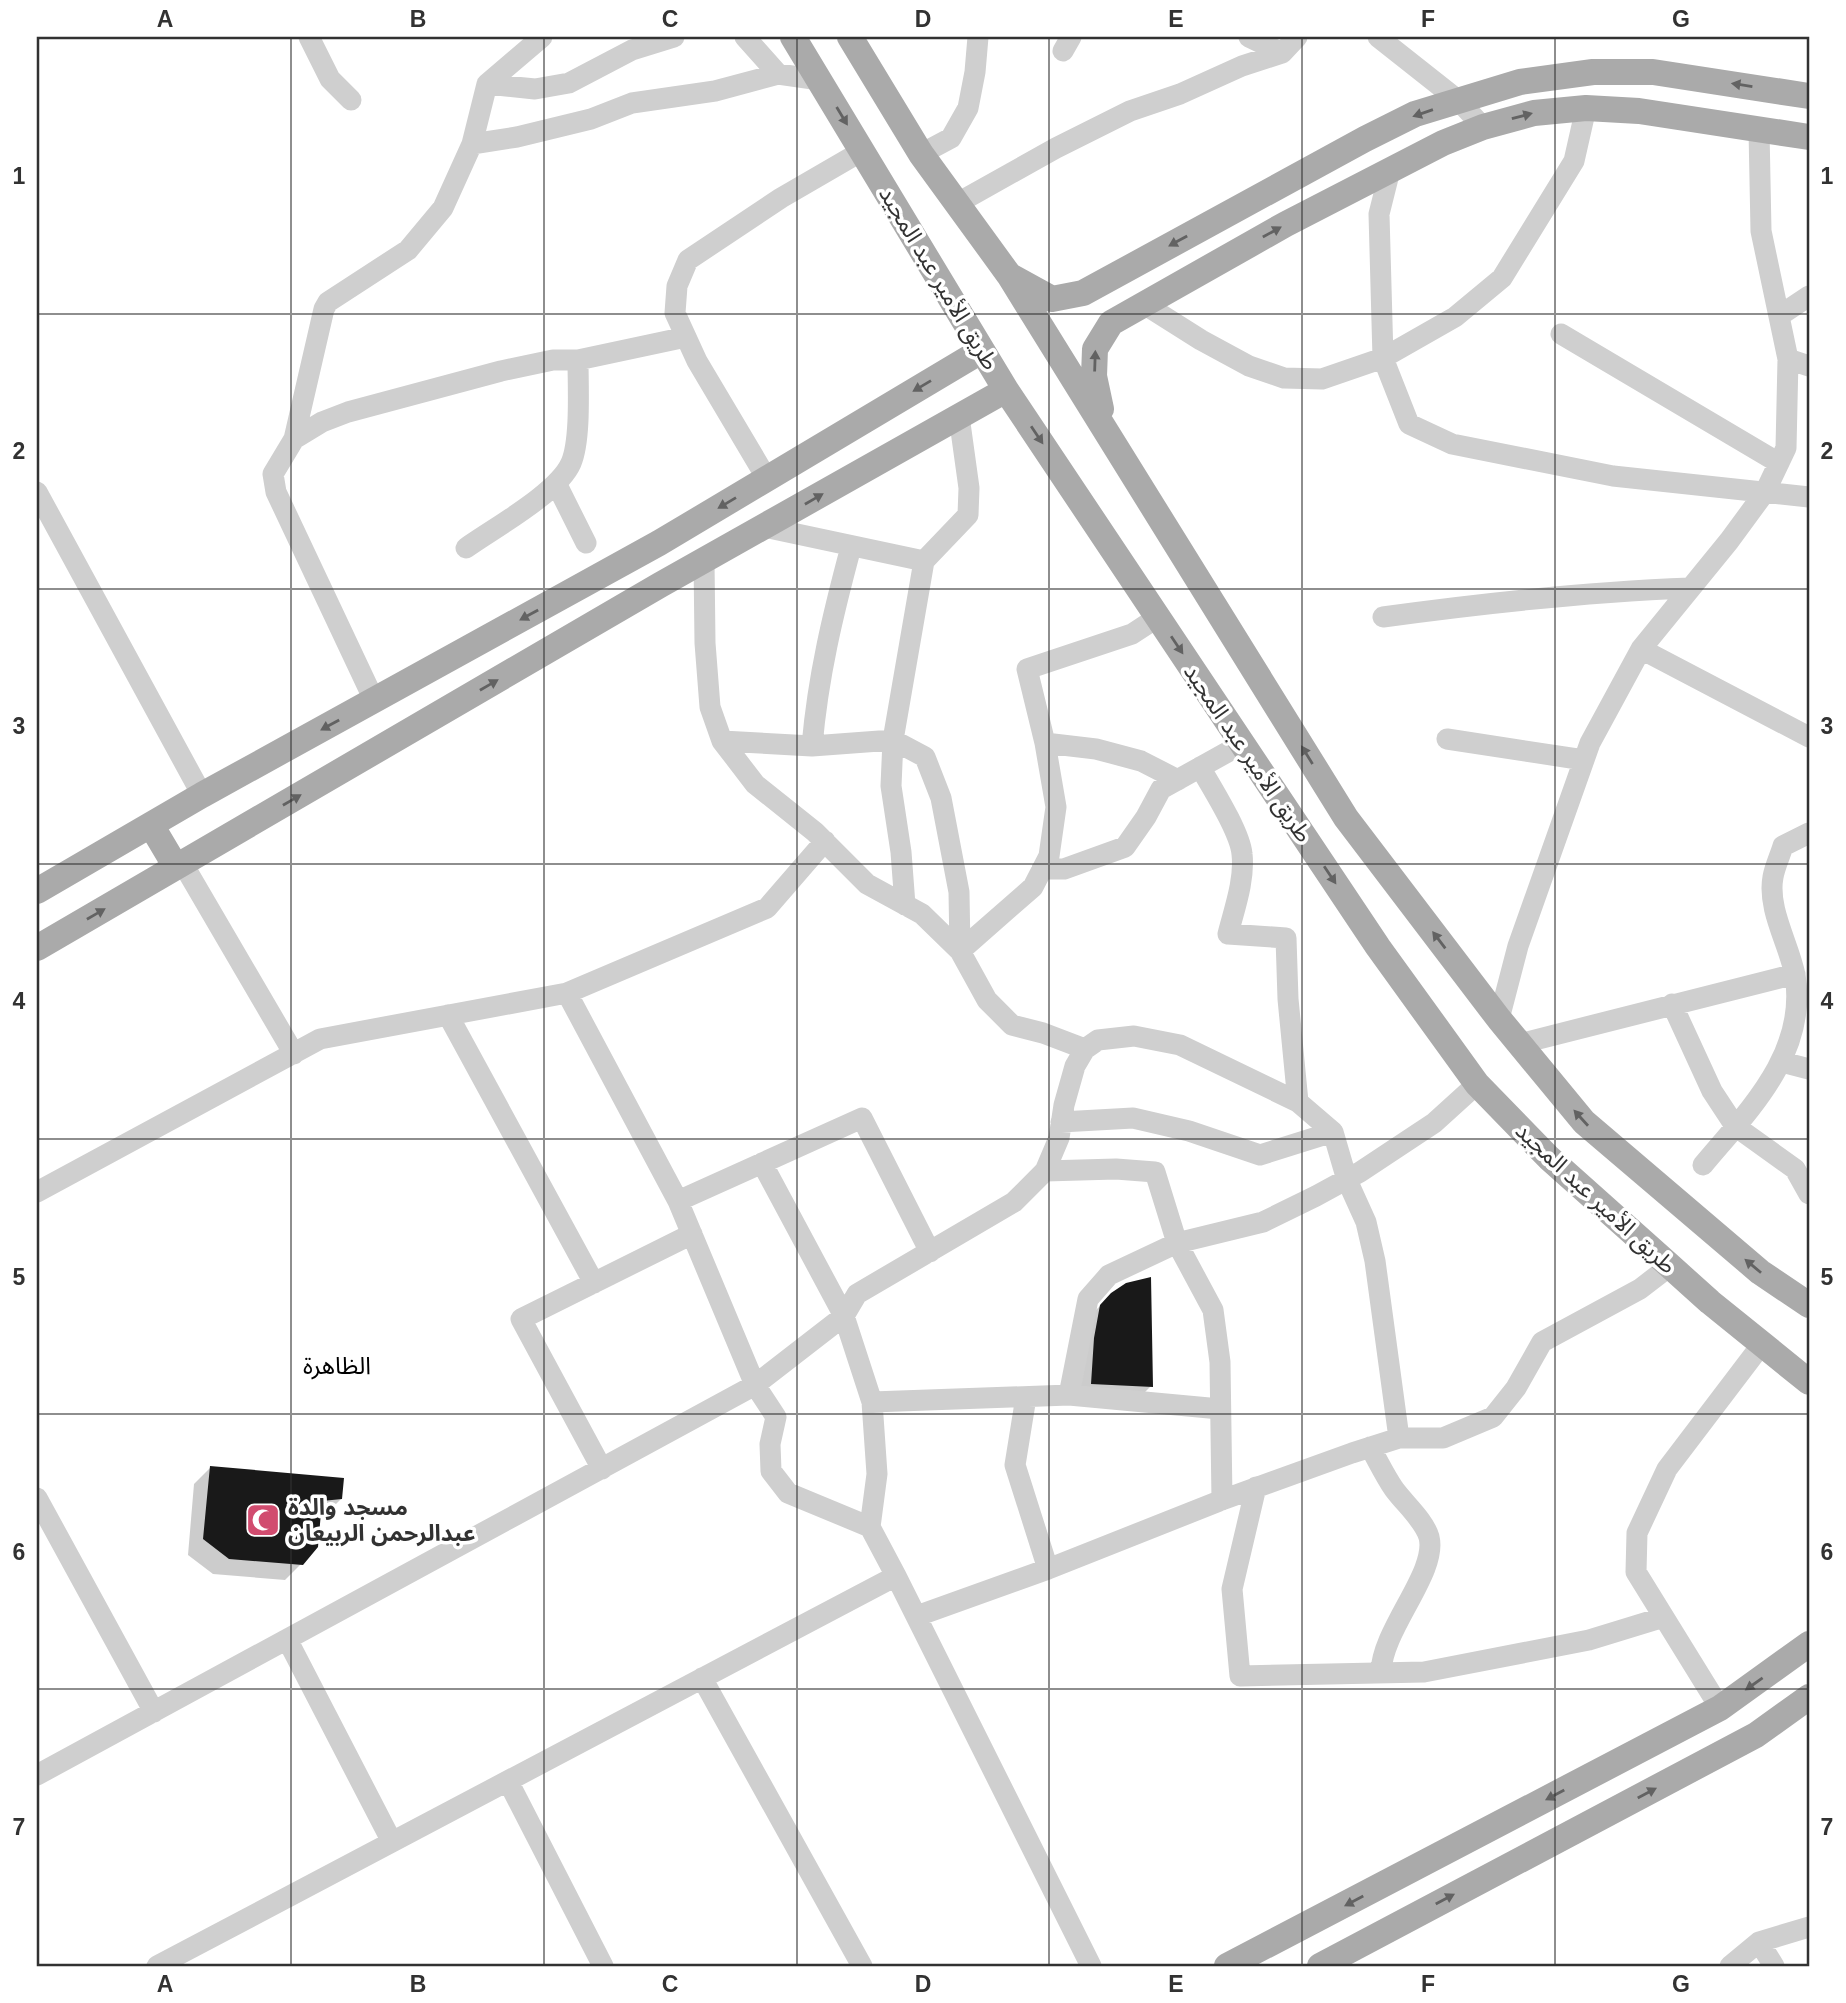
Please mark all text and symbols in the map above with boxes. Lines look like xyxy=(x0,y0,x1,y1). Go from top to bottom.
text: A xyxy=(157,6,173,32)
text: B xyxy=(410,6,426,32)
text: C xyxy=(662,6,678,32)
text: D xyxy=(915,6,931,32)
text: E xyxy=(1168,6,1184,32)
text: F xyxy=(1421,6,1435,32)
text: G xyxy=(1672,6,1690,32)
one-way arrow xyxy=(1731,80,1753,91)
one-way arrow xyxy=(835,106,848,125)
one-way arrow xyxy=(1412,107,1433,118)
one-way arrow xyxy=(1511,110,1533,121)
text: 1 xyxy=(13,163,26,189)
text: 1 xyxy=(1821,163,1834,189)
street label: طريق الأمير عبد المجيد xyxy=(873,182,1004,375)
one-way arrow xyxy=(1263,226,1282,238)
one-way arrow xyxy=(1168,235,1188,247)
one-way arrow xyxy=(1089,350,1100,372)
one-way arrow xyxy=(913,379,932,392)
one-way arrow xyxy=(1030,426,1043,445)
text: 2 xyxy=(13,438,25,464)
text: 2 xyxy=(1821,438,1833,464)
one-way arrow xyxy=(804,493,823,505)
one-way arrow xyxy=(718,496,737,509)
one-way arrow xyxy=(519,609,539,621)
one-way arrow xyxy=(1170,635,1183,655)
street label: طريق الأمير عبد المجيد xyxy=(1178,659,1317,848)
one-way arrow xyxy=(479,679,499,691)
text: 3 xyxy=(13,713,25,739)
text: 3 xyxy=(1821,713,1833,739)
one-way arrow xyxy=(320,719,340,731)
one-way arrow xyxy=(1300,745,1313,765)
one-way arrow xyxy=(283,794,302,806)
one-way arrow xyxy=(1323,866,1337,884)
one-way arrow xyxy=(86,908,105,920)
one-way arrow xyxy=(1432,931,1446,949)
text: 4 xyxy=(13,988,26,1014)
text: 4 xyxy=(1821,988,1834,1014)
one-way arrow xyxy=(1573,1109,1589,1127)
street label: طريق الأمير عبد المجيد xyxy=(1510,1117,1681,1280)
one-way arrow xyxy=(1744,1258,1762,1274)
text: 5 xyxy=(13,1264,26,1290)
text: 5 xyxy=(1821,1264,1834,1290)
district label: الظاهرة xyxy=(303,1352,371,1380)
place label: مسجد والدة عبدالرحمن الربيعان xyxy=(288,1494,476,1547)
mosque icon: مسجد والدة عبدالرحمن الربيعان xyxy=(244,1501,282,1539)
text: 6 xyxy=(13,1539,25,1565)
text: 6 xyxy=(1821,1539,1833,1565)
one-way arrow xyxy=(1745,1677,1763,1691)
one-way arrow xyxy=(1545,1788,1565,1800)
one-way arrow xyxy=(1637,1788,1657,1800)
text: 7 xyxy=(13,1814,25,1840)
text: 7 xyxy=(1821,1814,1833,1840)
one-way arrow xyxy=(1436,1894,1456,1906)
one-way arrow xyxy=(1344,1895,1364,1906)
text: A xyxy=(157,1971,173,1997)
text: B xyxy=(410,1971,426,1997)
text: C xyxy=(662,1971,678,1997)
text: D xyxy=(915,1971,931,1997)
text: E xyxy=(1168,1971,1184,1997)
text: F xyxy=(1421,1971,1435,1997)
text: G xyxy=(1672,1971,1690,1997)

